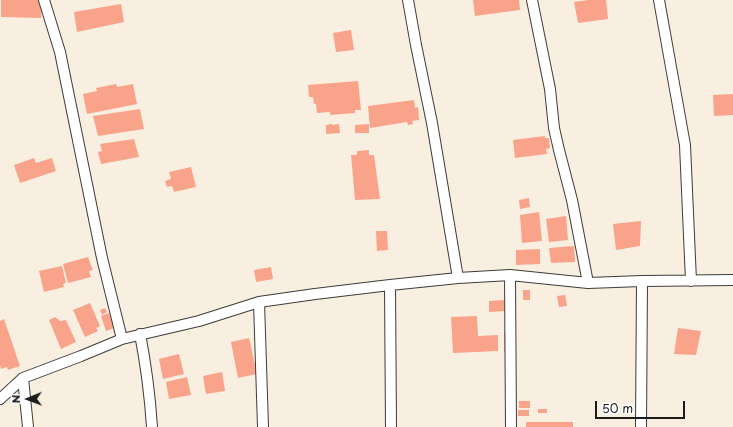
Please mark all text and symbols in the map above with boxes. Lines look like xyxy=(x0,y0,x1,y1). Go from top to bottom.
north arrow xyxy=(8,379,48,419)
scale bar xyxy=(597,393,687,419)
text: N xyxy=(7,395,24,404)
text: 50 m xyxy=(602,399,633,417)

